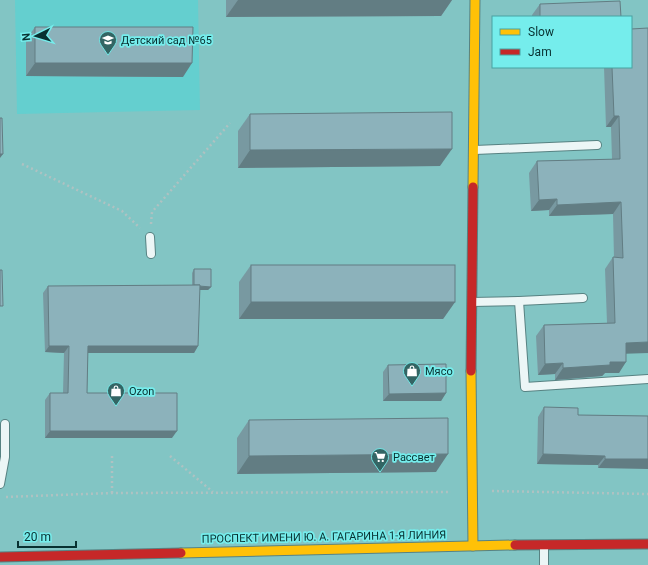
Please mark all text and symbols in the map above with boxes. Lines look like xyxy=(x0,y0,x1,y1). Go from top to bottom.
north arrow xyxy=(16,16,56,56)
legend xyxy=(492,16,632,68)
text: Slow xyxy=(528,25,554,39)
school or university icon: Детский сад №65 xyxy=(98,30,118,55)
text: N xyxy=(20,32,33,41)
place label: Детский сад №65 xyxy=(121,34,212,47)
text: Jam xyxy=(528,45,552,59)
shop icon: Мясо xyxy=(402,361,422,386)
place label: Мясо xyxy=(425,365,453,378)
shop icon: Ozon xyxy=(106,381,126,406)
place label: Ozon xyxy=(129,385,154,398)
supermarket icon: Рассвет xyxy=(370,447,390,472)
place label: Рассвет xyxy=(393,451,435,464)
scale bar xyxy=(18,523,76,549)
street label: ПРОСПЕКТ ИМЕНИ Ю. А. ГАГАРИНА 1-Я ЛИНИЯ xyxy=(202,528,446,546)
text: 20 m xyxy=(24,530,51,544)

